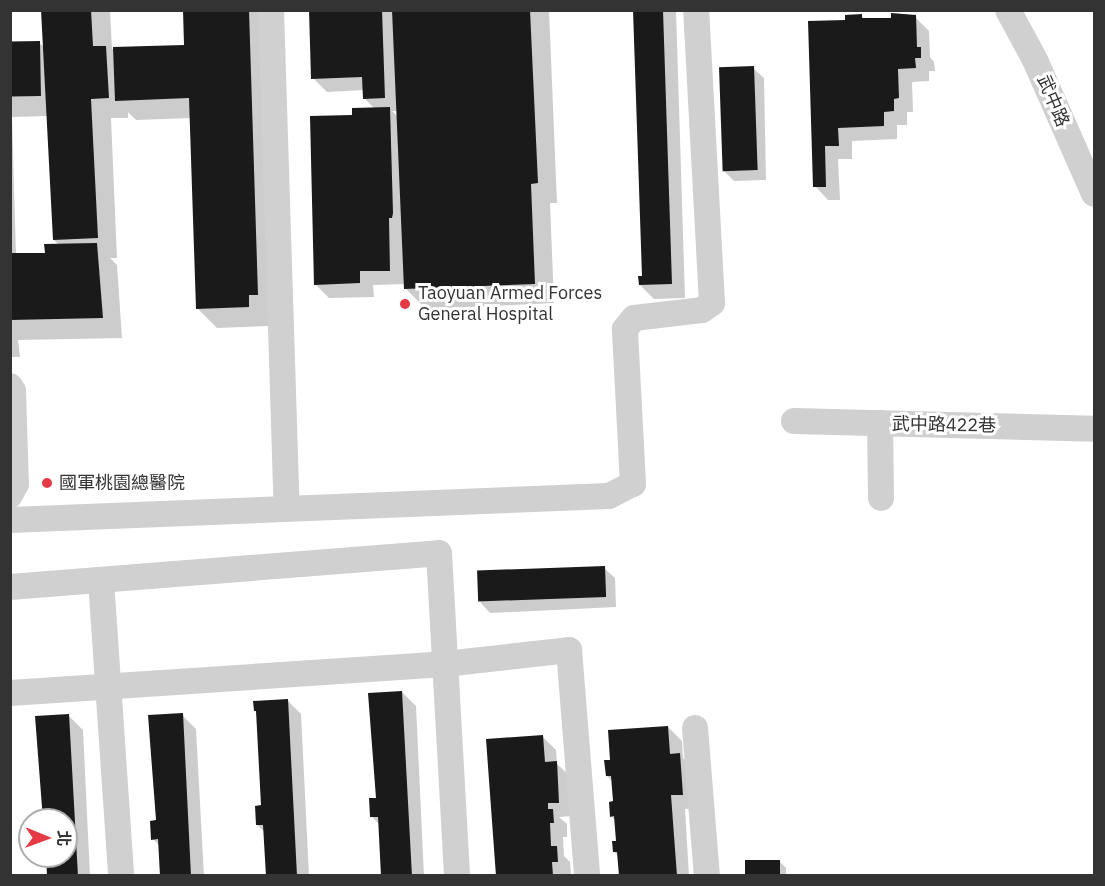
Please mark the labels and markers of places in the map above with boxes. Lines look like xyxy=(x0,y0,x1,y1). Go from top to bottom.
place label: Taoyuan Armed Forces General Hospital xyxy=(418,283,602,326)
marker: Taoyuan Armed Forces General Hospital xyxy=(396,295,414,313)
place label: 國軍桃園總醫院 xyxy=(59,472,185,494)
marker: 國軍桃園總醫院 xyxy=(40,476,54,490)

